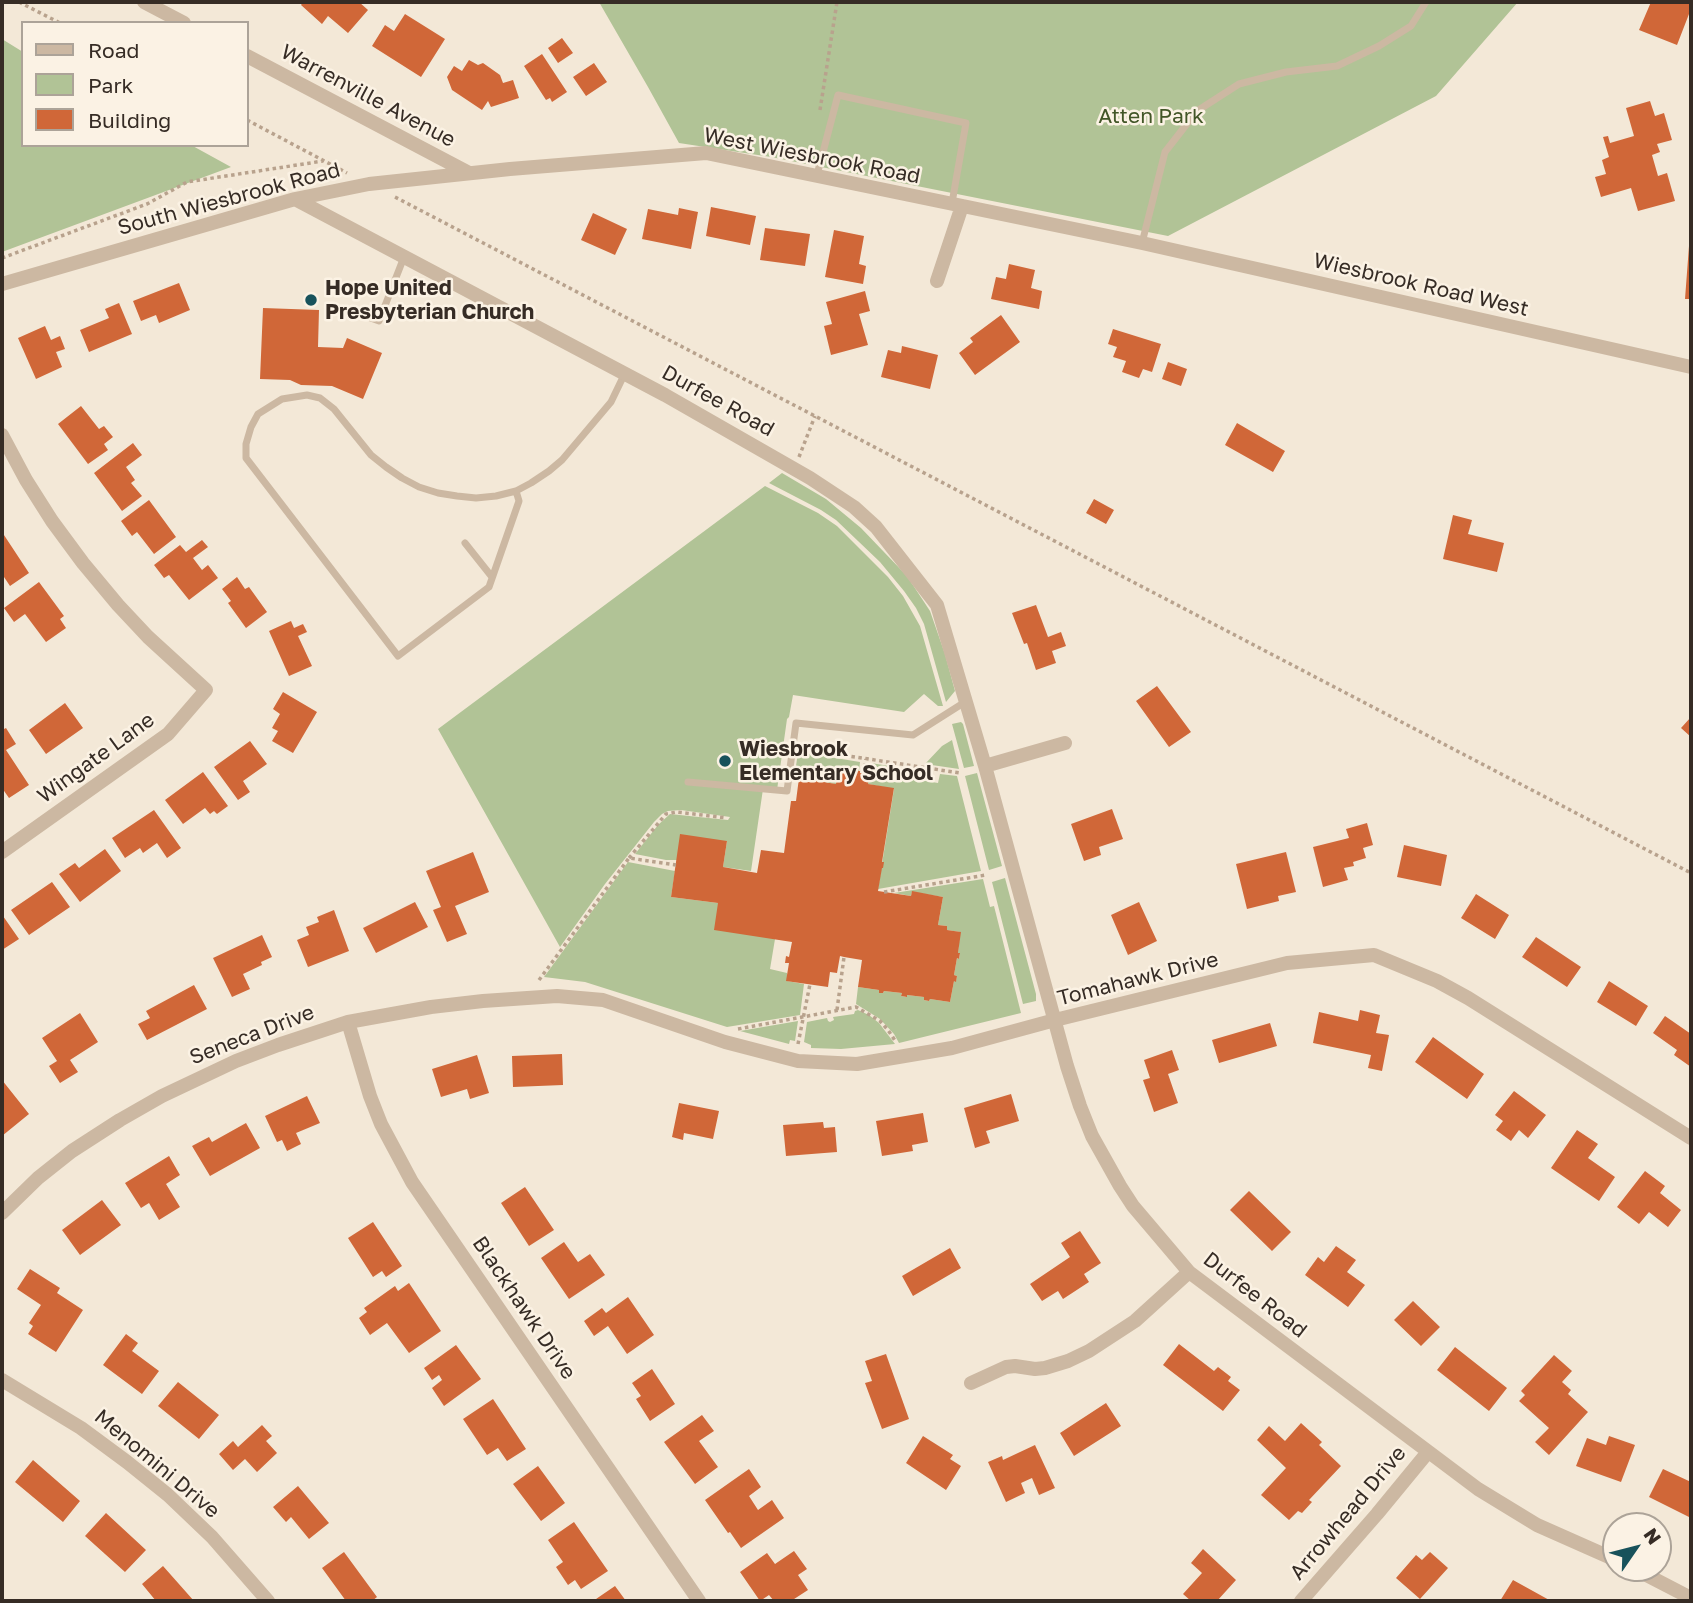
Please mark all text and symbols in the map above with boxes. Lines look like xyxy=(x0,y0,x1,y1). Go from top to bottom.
legend xyxy=(21,21,248,147)
text: Road xyxy=(88,37,139,63)
street label: Warrenville Avenue xyxy=(276,39,460,153)
text: Park xyxy=(88,72,133,98)
park label: Atten Park xyxy=(1098,103,1204,129)
text: Building xyxy=(88,107,171,133)
street label: West Wiesbrook Road xyxy=(702,123,922,189)
street label: South Wiesbrook Road xyxy=(115,157,343,241)
street label: Wiesbrook Road West xyxy=(1311,248,1531,322)
place label: Hope United Presbyterian Church xyxy=(325,275,534,325)
marker: Hope United Presbyterian Church xyxy=(303,292,319,308)
street label: Durfee Road xyxy=(657,360,779,442)
street label: Wingate Lane xyxy=(33,707,159,809)
place label: Wiesbrook Elementary School xyxy=(739,736,933,786)
marker: Wiesbrook Elementary School xyxy=(717,753,733,769)
street label: Tomahawk Drive xyxy=(1055,947,1221,1011)
street label: Seneca Drive xyxy=(186,1000,318,1070)
street label: Blackhawk Drive xyxy=(467,1232,581,1384)
street label: Durfee Road xyxy=(1198,1247,1312,1343)
street label: Menomini Drive xyxy=(89,1404,225,1524)
street label: Arrowhead Drive xyxy=(1285,1441,1411,1585)
north arrow xyxy=(1602,1512,1672,1582)
text: N xyxy=(1639,1523,1667,1548)

